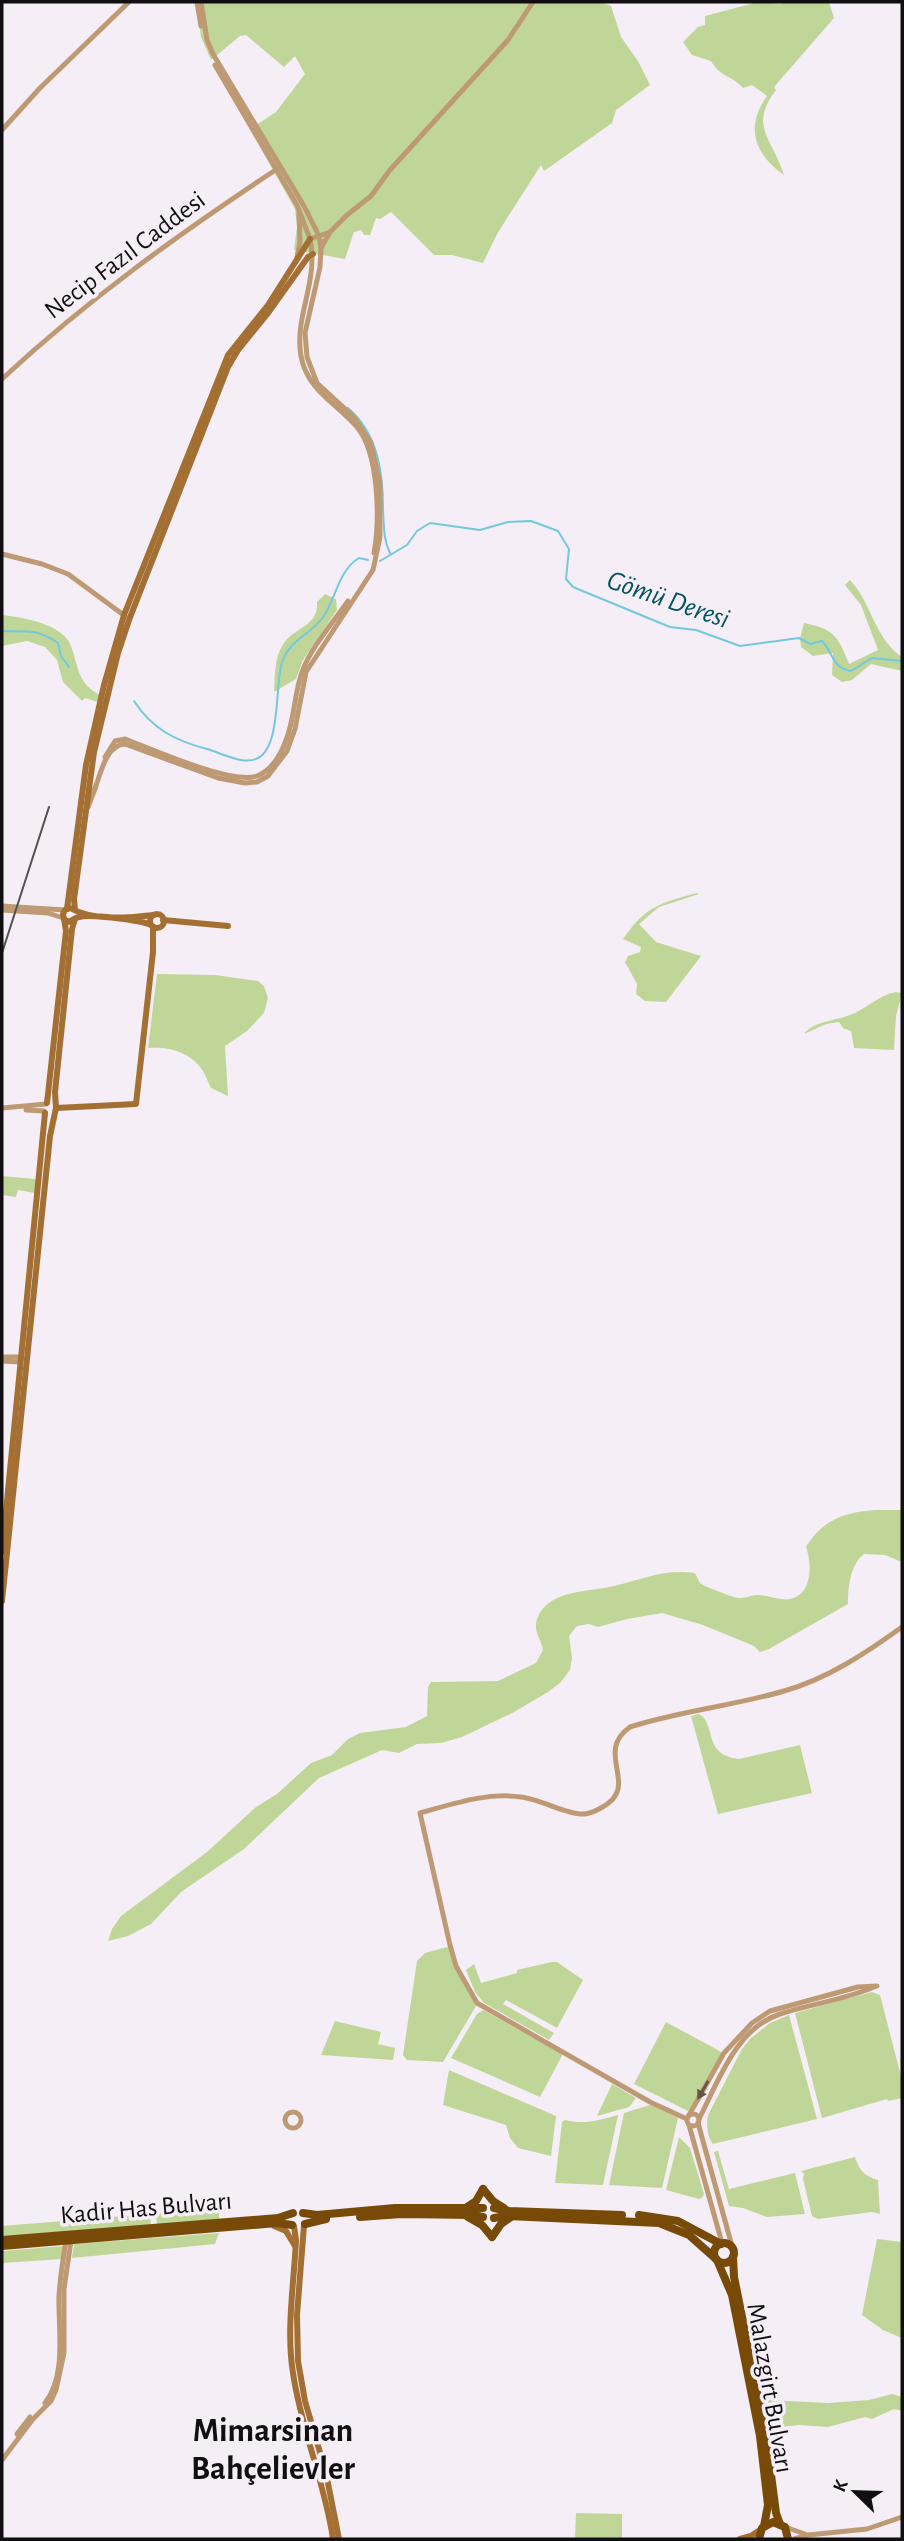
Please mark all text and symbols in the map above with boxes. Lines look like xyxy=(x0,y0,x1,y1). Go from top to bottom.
street label: Necip Fazıl Caddesi xyxy=(40,186,210,324)
water label: Gömü Deresi xyxy=(603,566,733,634)
one-way arrow xyxy=(697,2080,709,2100)
street label: Kadir Has Bulvarı xyxy=(59,2188,233,2228)
street label: Malazgirt Bulvarı xyxy=(742,2301,798,2475)
district label: Mimarsinan Bahçelievler xyxy=(191,2415,356,2486)
north arrow xyxy=(820,2457,890,2527)
text: K xyxy=(830,2476,852,2495)

